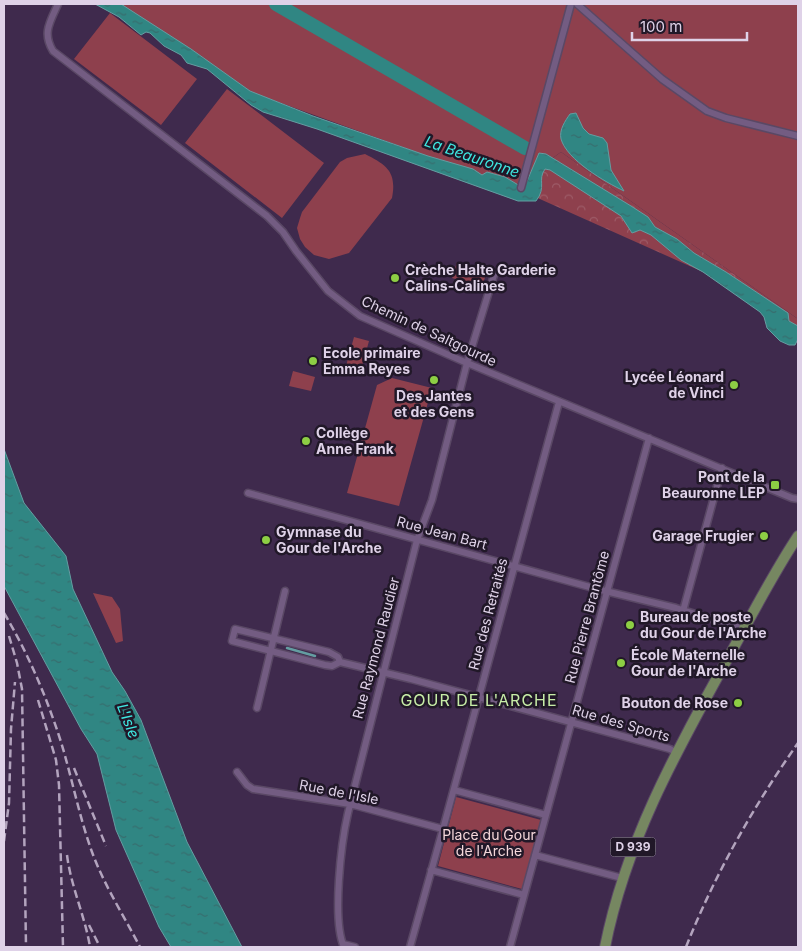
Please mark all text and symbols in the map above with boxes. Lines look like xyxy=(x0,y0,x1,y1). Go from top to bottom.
scale bar xyxy=(632,10,747,42)
text: 100 m xyxy=(640,17,682,36)
water label: La Beauronne xyxy=(422,131,522,182)
place label: Crèche Halte Garderie Calins-Calines xyxy=(405,261,556,294)
marker: Crèche Halte Garderie Calins-Calines xyxy=(389,272,401,284)
street label: Chemin de Saltgourde xyxy=(359,292,499,369)
place label: Ecole primaire Emma Reyes xyxy=(323,344,421,377)
marker: Ecole primaire Emma Reyes xyxy=(307,355,319,367)
place label: Lycée Léonard de Vinci xyxy=(625,368,724,401)
marker: Des Jantes et des Gens xyxy=(428,374,440,386)
marker: Lycée Léonard de Vinci xyxy=(728,379,740,391)
place label: Des Jantes et des Gens xyxy=(394,387,474,420)
place label: Collège Anne Frank xyxy=(316,424,395,457)
marker: Collège Anne Frank xyxy=(300,435,312,447)
place label: Pont de la Beauronne LEP xyxy=(662,468,765,501)
marker: Pont de la Beauronne LEP xyxy=(769,479,781,491)
street label: Rue Jean Bart xyxy=(395,512,490,553)
place label: Gymnase du Gour de l'Arche xyxy=(276,523,382,556)
place label: Garage Frugier xyxy=(652,527,754,544)
marker: Garage Frugier xyxy=(758,530,770,542)
marker: Gymnase du Gour de l'Arche xyxy=(260,534,272,546)
street label: Rue Pierre Brantôme xyxy=(561,549,612,685)
street label: Rue des Retraités xyxy=(464,556,511,672)
street label: Rue Raymond Raudier xyxy=(348,575,403,720)
place label: Bureau de poste du Gour de l'Arche xyxy=(640,608,767,641)
marker: Bureau de poste du Gour de l'Arche xyxy=(624,619,636,631)
place label: École Maternelle Gour de l'Arche xyxy=(631,645,745,679)
marker: École Maternelle Gour de l'Arche xyxy=(615,657,627,669)
district label: GOUR DE L'ARCHE xyxy=(400,690,558,710)
place label: Bouton de Rose xyxy=(622,694,728,711)
marker: Bouton de Rose xyxy=(732,697,744,709)
street label: Rue des Sports xyxy=(570,700,672,745)
water label: L'Isle xyxy=(113,701,144,741)
street label: Rue de l'Isle xyxy=(298,775,380,808)
park label: Place du Gour de l'Arche xyxy=(442,826,536,859)
road number: D 939 xyxy=(610,838,656,856)

